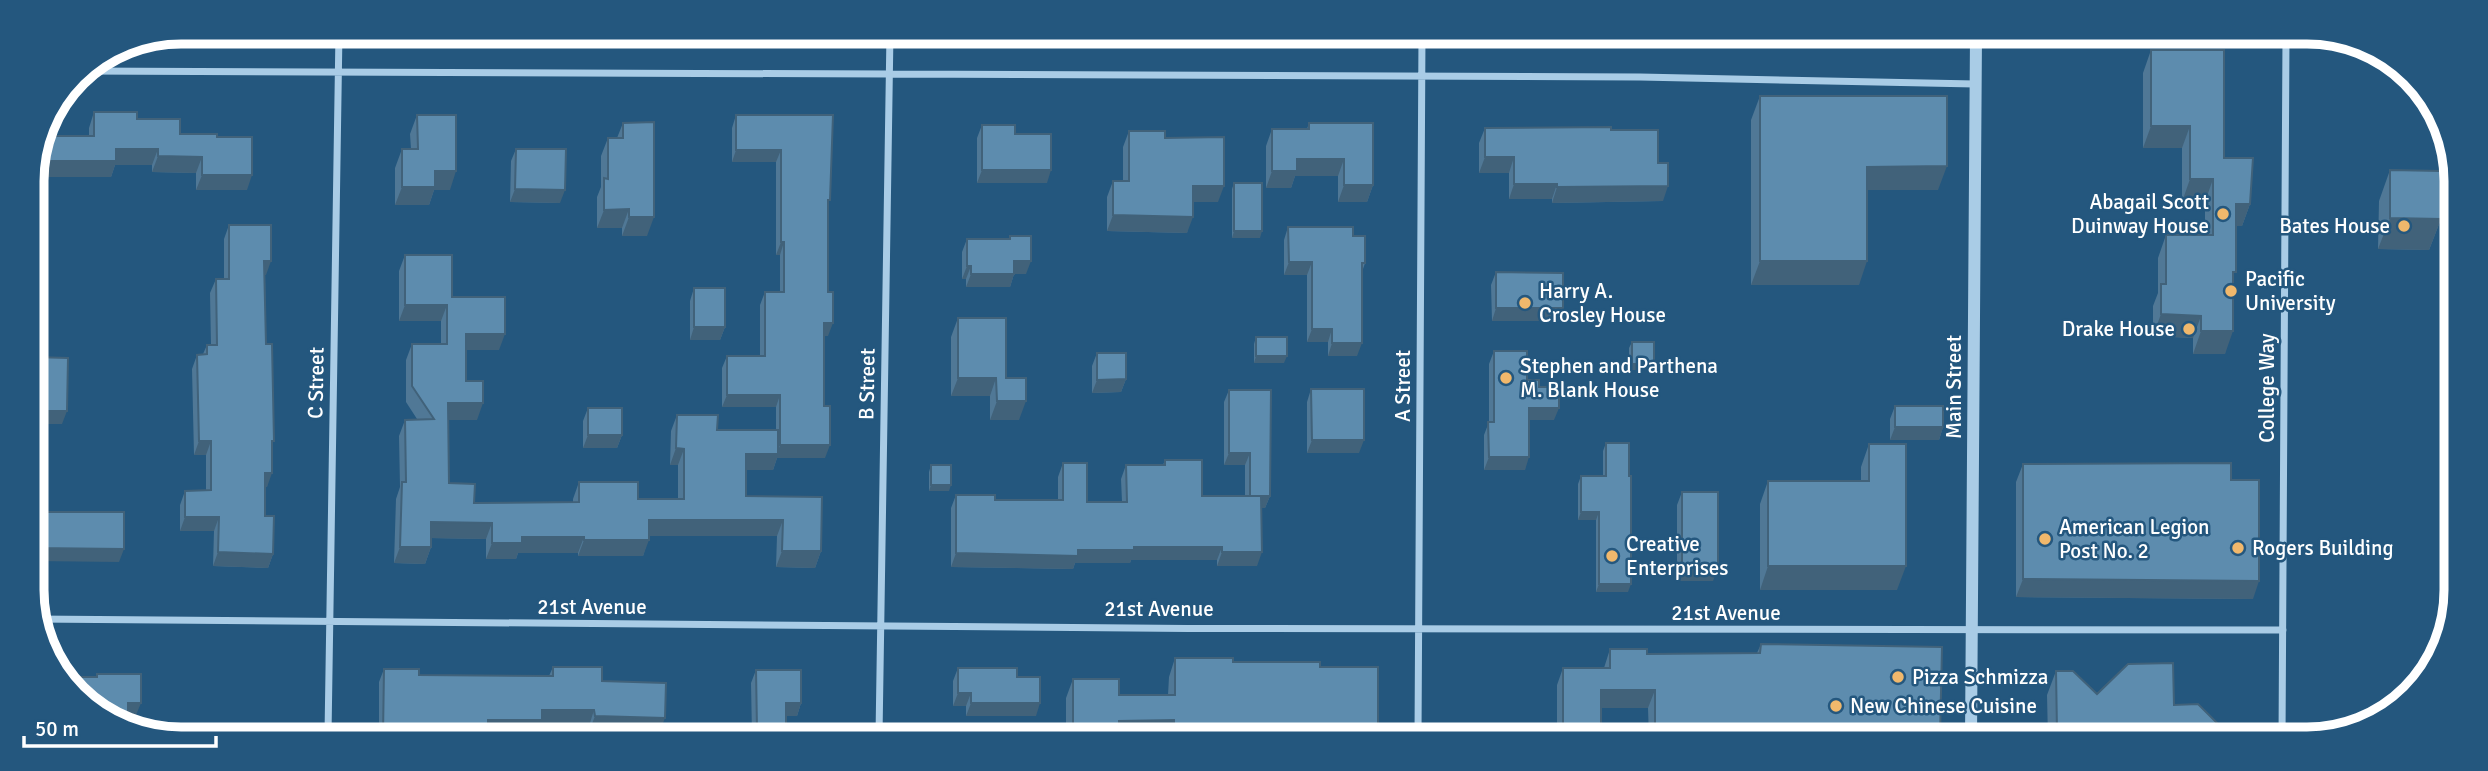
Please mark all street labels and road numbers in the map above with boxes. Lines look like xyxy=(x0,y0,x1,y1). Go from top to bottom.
street label: College Way xyxy=(2254,333,2280,443)
street label: Main Street xyxy=(1941,335,1967,439)
street label: C Street xyxy=(302,347,330,419)
street label: B Street xyxy=(853,348,881,420)
street label: A Street xyxy=(1390,350,1416,422)
street label: 21st Avenue xyxy=(537,594,647,620)
street label: 21st Avenue xyxy=(1104,596,1214,622)
street label: 21st Avenue xyxy=(1671,600,1781,626)

